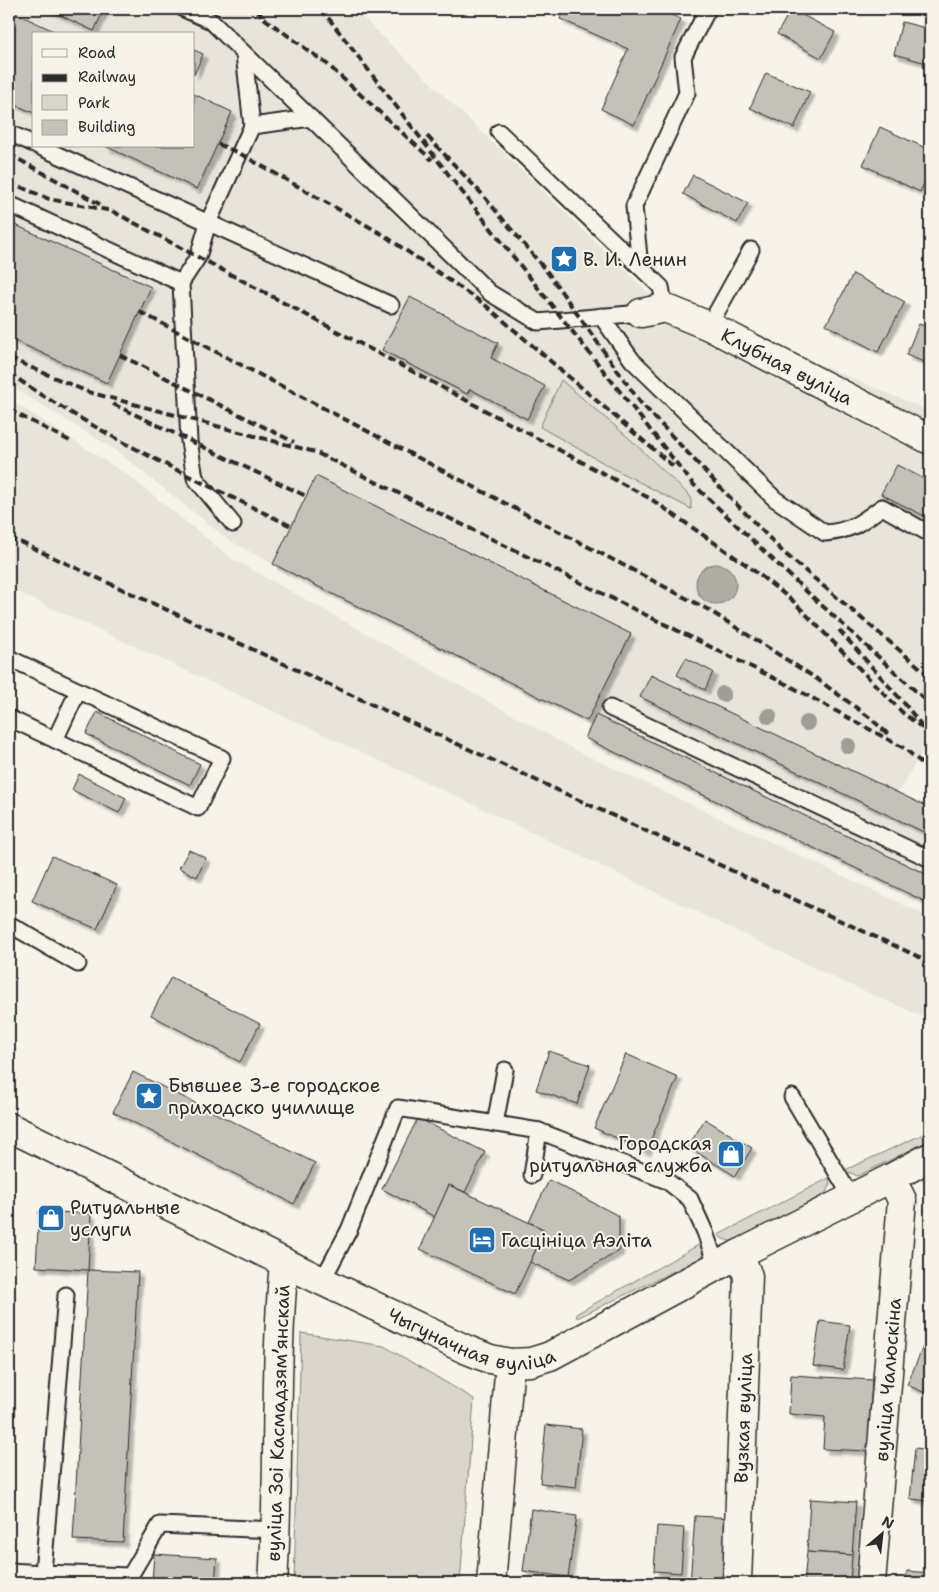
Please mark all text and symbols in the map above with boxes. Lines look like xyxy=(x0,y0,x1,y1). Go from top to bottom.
legend xyxy=(32,32,195,148)
text: Road xyxy=(78,43,116,63)
text: Railway xyxy=(78,67,136,87)
text: Park xyxy=(78,93,110,113)
text: Building xyxy=(78,117,135,137)
place icon: В. И. Ленин xyxy=(549,244,579,274)
place label: В. И. Ленин xyxy=(583,247,687,272)
street label: Клубная вуліца xyxy=(717,322,857,411)
place label: Бывшее 3-е городское приходско училище xyxy=(168,1073,381,1120)
place icon: Бывшее 3-е городское приходско училище xyxy=(134,1081,164,1111)
place label: Городская ритуальная служба xyxy=(529,1131,712,1178)
shop icon: Городская ритуальная служба xyxy=(716,1139,746,1169)
place label: Ритуальные услуги xyxy=(70,1195,180,1242)
shop icon: Ритуальные услуги xyxy=(36,1203,66,1233)
hotel icon: Гасцініца Аэліта xyxy=(467,1225,497,1255)
place label: Гасцініца Аэліта xyxy=(501,1228,652,1253)
street label: вуліца Зоі Касмадзямʼянскай xyxy=(261,1284,295,1562)
street label: вуліца Чалюскіна xyxy=(868,1297,907,1462)
street label: Чыгуначная вуліца xyxy=(384,1302,559,1376)
street label: Вузкая вуліца xyxy=(728,1352,758,1484)
north arrow xyxy=(856,1510,906,1560)
text: N xyxy=(879,1512,897,1533)

